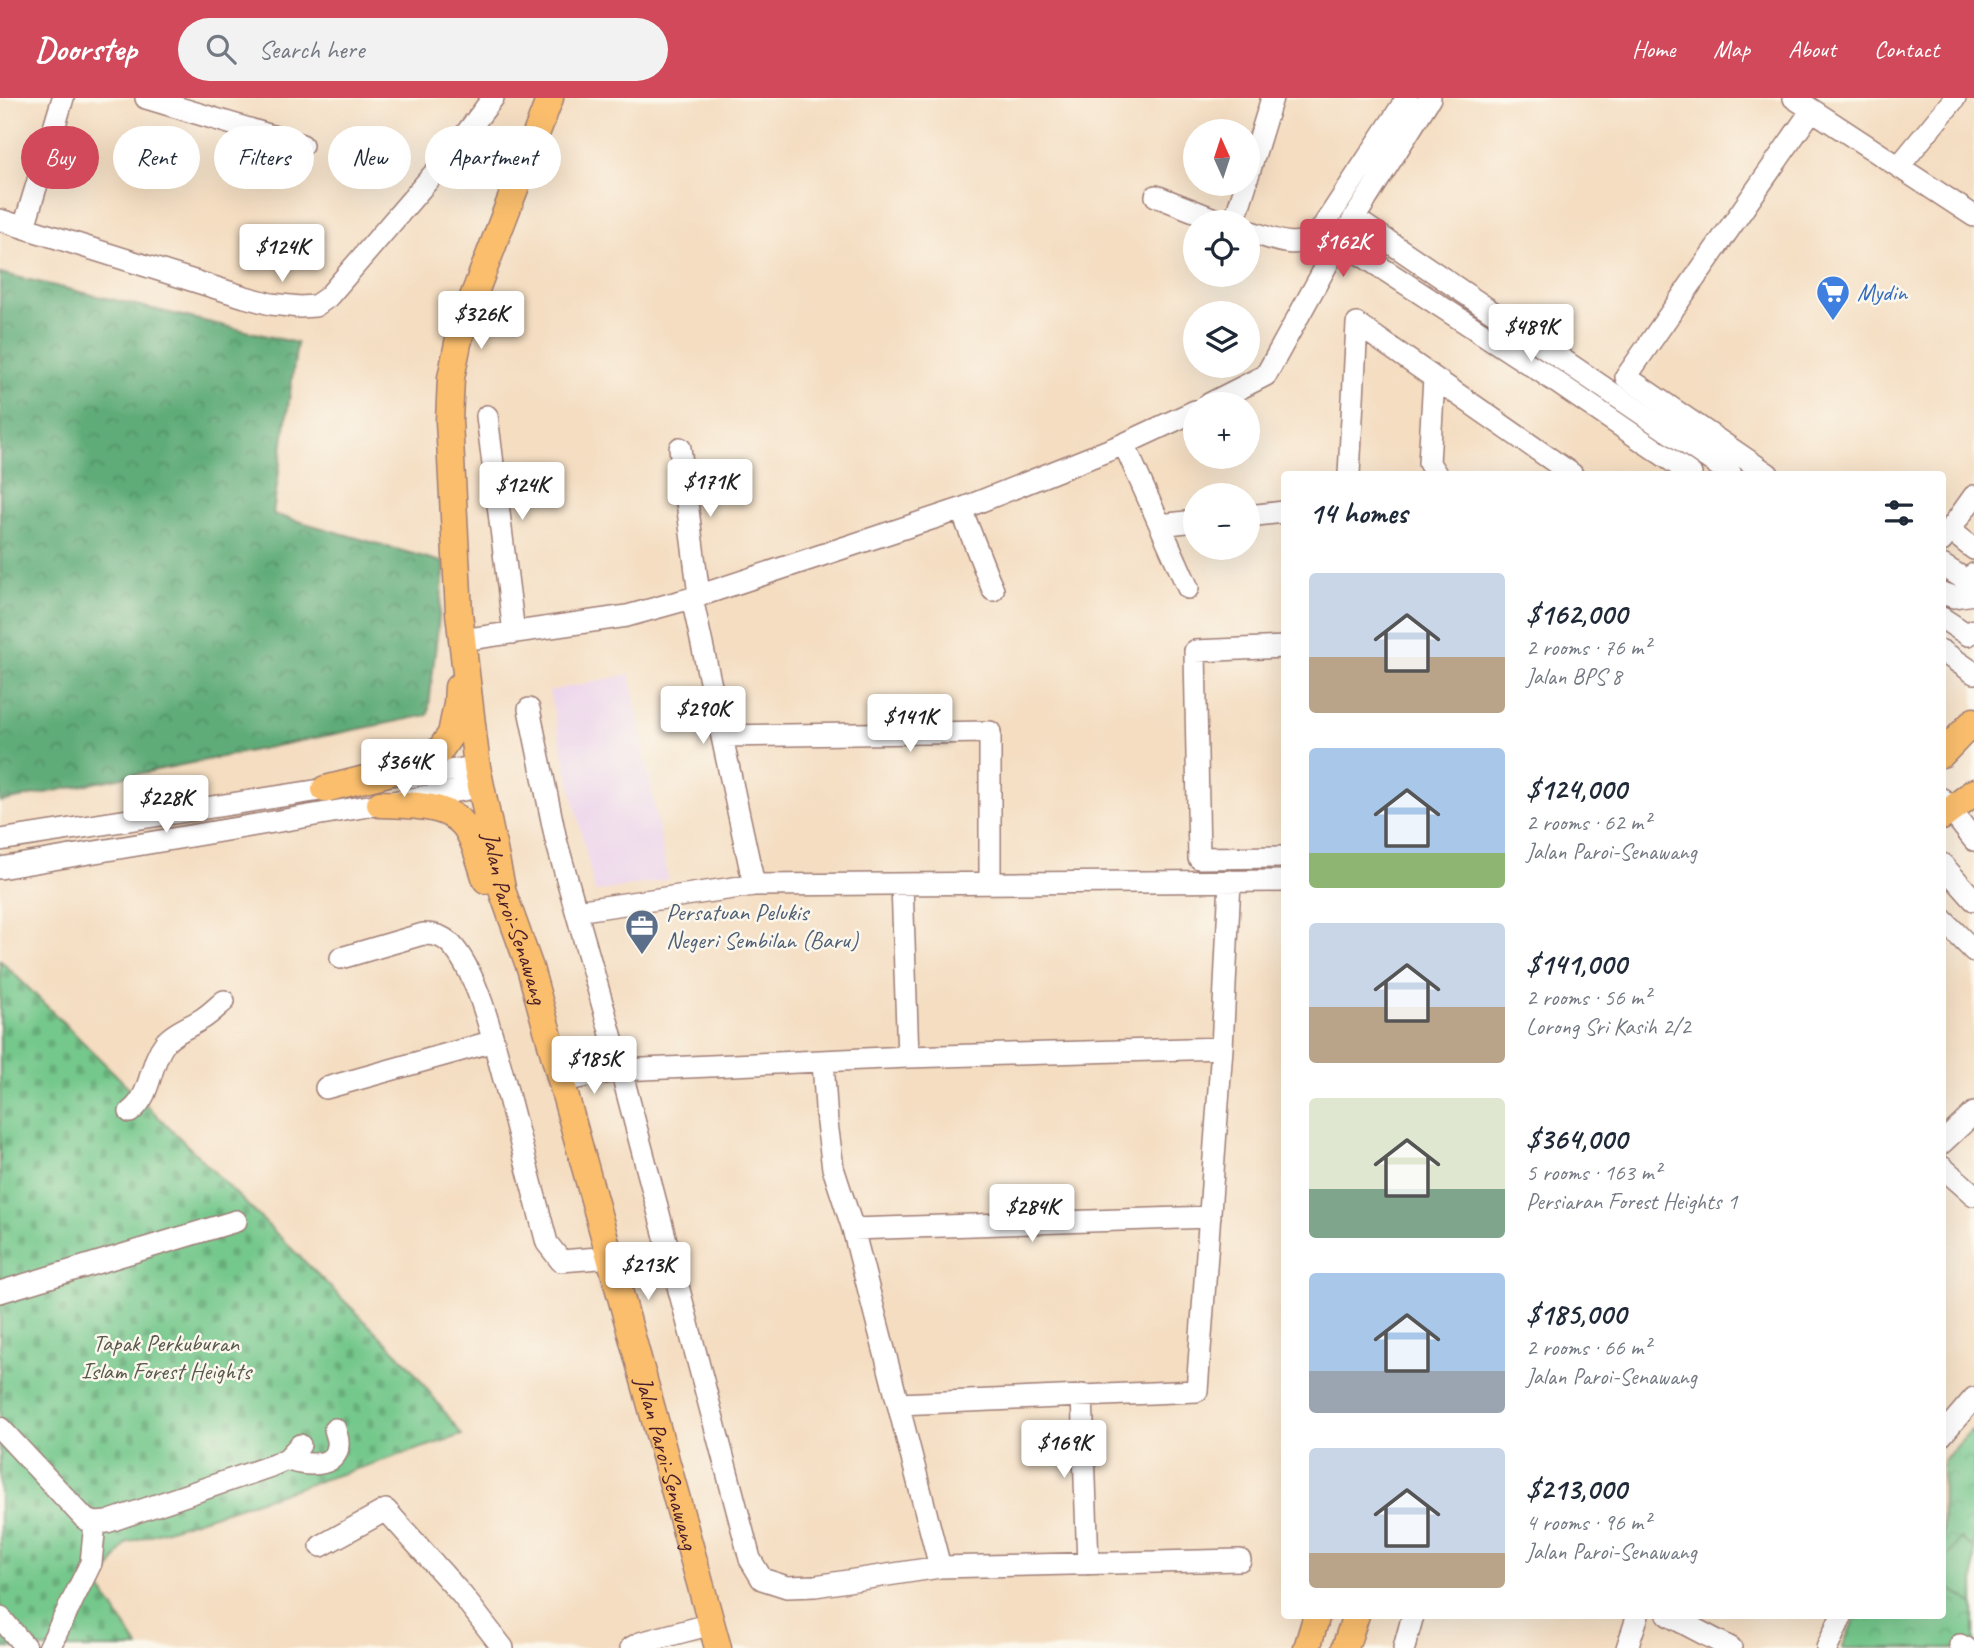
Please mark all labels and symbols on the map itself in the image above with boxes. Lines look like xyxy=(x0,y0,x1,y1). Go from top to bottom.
north arrow xyxy=(1183,119,1260,196)
pin: $162K xyxy=(1294,220,1392,279)
pin: $124K xyxy=(233,225,331,284)
supermarket icon: Mydin xyxy=(1814,273,1852,322)
place label: Mydin xyxy=(1857,277,1908,307)
pin: $326K xyxy=(432,292,530,351)
pin: $489K xyxy=(1482,304,1580,364)
pin: $171K xyxy=(661,460,759,519)
pin: $124K xyxy=(473,462,571,522)
pin: $290K xyxy=(654,686,752,746)
pin: $141K xyxy=(861,694,959,754)
pin: $364K xyxy=(355,740,453,799)
pin: $228K xyxy=(117,776,215,835)
street label: Jalan Paroi-Senawang xyxy=(476,829,555,1009)
place label: Persatuan Pelukis Negeri Sembilan (Baru) xyxy=(666,897,859,955)
office icon: Persatuan Pelukis Negeri Sembilan (Baru) xyxy=(623,907,661,956)
pin: $185K xyxy=(545,1037,643,1096)
pin: $284K xyxy=(983,1184,1081,1244)
pin: $213K xyxy=(599,1242,697,1302)
park label: Tapak Perkuburan Islam Forest Heights xyxy=(81,1328,254,1386)
street label: Jalan Paroi-Senawang xyxy=(628,1372,706,1555)
pin: $169K xyxy=(1015,1420,1113,1480)

